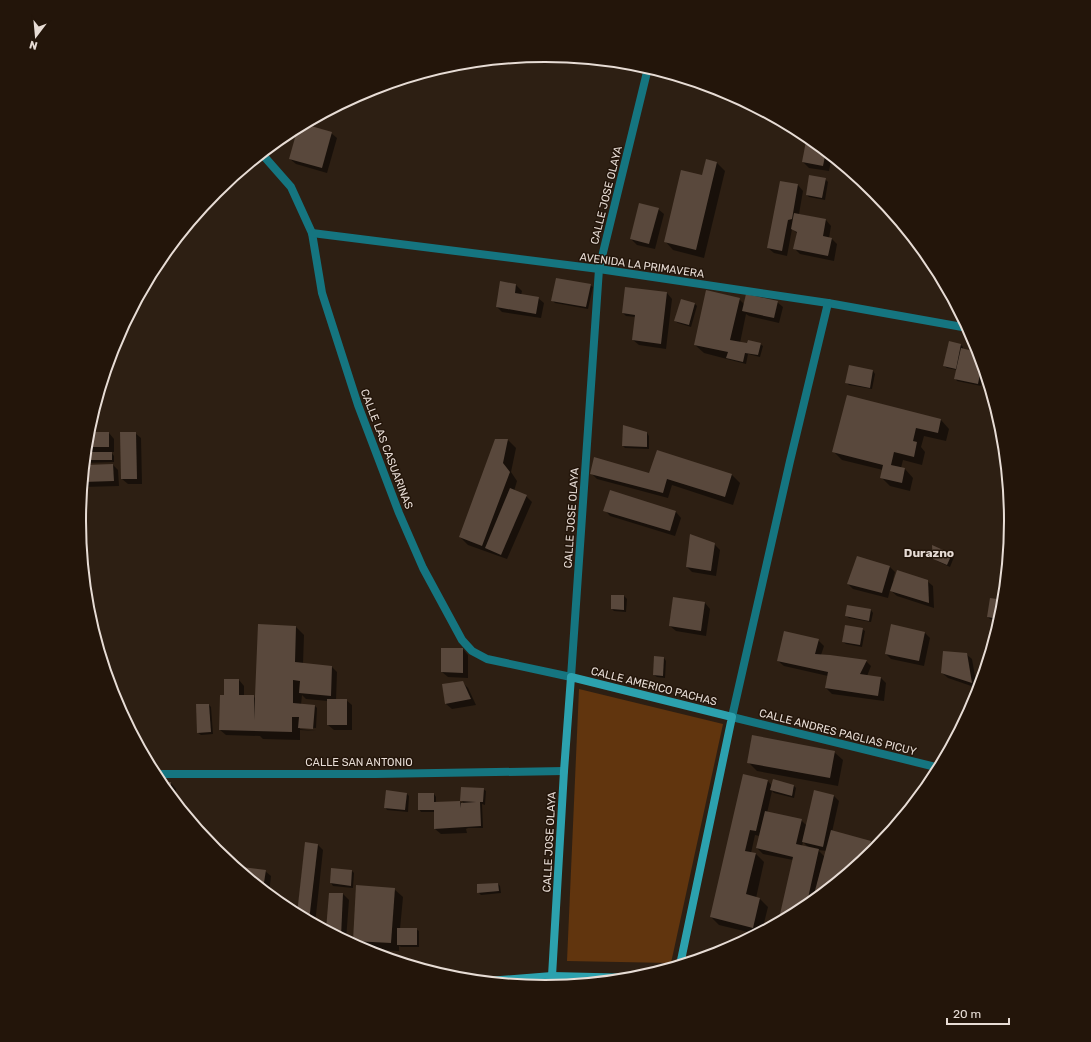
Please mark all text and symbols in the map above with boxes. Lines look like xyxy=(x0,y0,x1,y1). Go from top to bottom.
north arrow xyxy=(16,16,56,56)
text: N xyxy=(28,38,39,52)
street label: CALLE JOSE OLAYA xyxy=(588,144,625,246)
street label: AVENIDA LA PRIMAVERA xyxy=(579,250,706,281)
street label: CALLE LAS CASUARINAS xyxy=(358,387,416,511)
street label: CALLE JOSE OLAYA xyxy=(561,467,582,569)
district label: Durazno xyxy=(904,546,954,560)
street label: CALLE AMERICO PACHAS xyxy=(589,664,718,709)
street label: CALLE ANDRES PAGLIAS PICUY xyxy=(758,707,918,758)
street label: CALLE SAN ANTONIO xyxy=(305,756,413,769)
street label: CALLE JOSE OLAYA xyxy=(540,791,559,893)
scale bar xyxy=(947,1000,1009,1026)
text: 20 m xyxy=(953,1007,981,1021)

